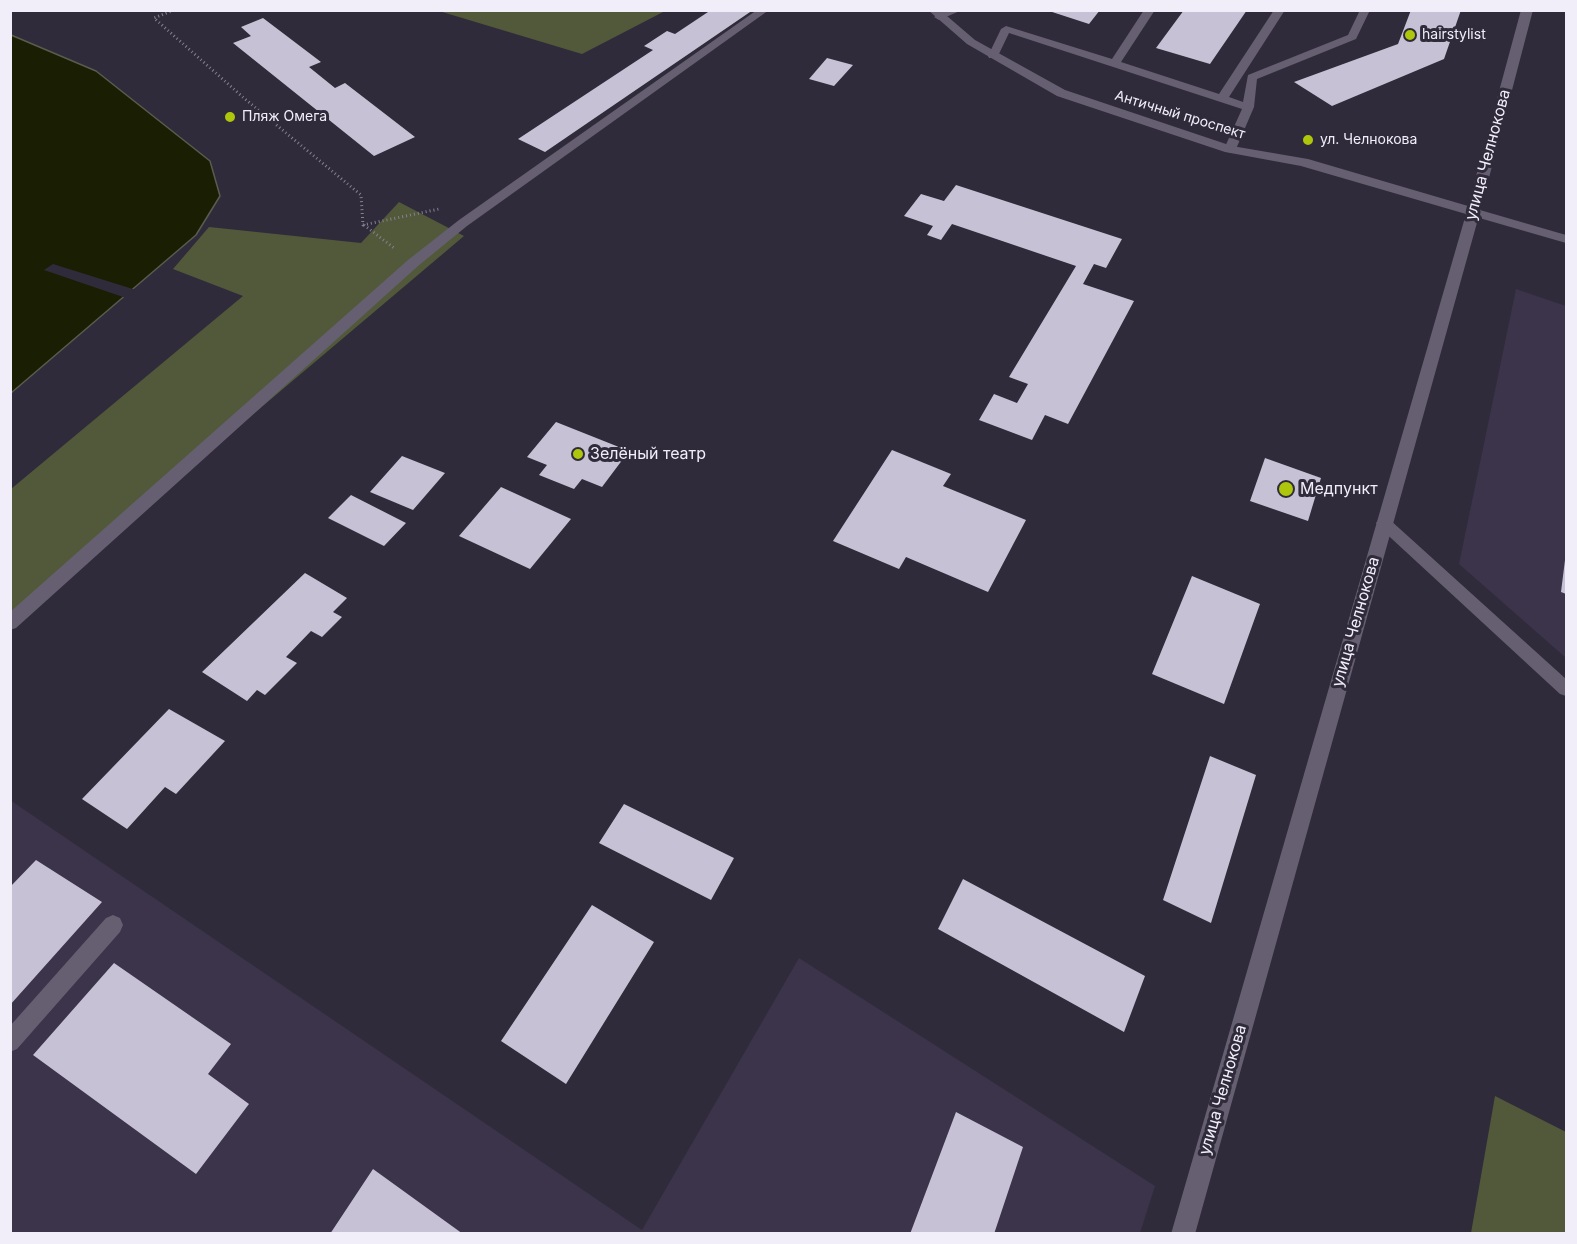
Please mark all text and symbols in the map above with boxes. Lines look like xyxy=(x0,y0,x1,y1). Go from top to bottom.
place label: hairstylist xyxy=(1422,27,1486,43)
marker: hairstylist xyxy=(1403,28,1417,42)
street label: Античный проспект xyxy=(1113,87,1247,143)
street label: улица Челнокова xyxy=(1461,87,1515,223)
place label: Пляж Омега xyxy=(242,109,327,125)
marker: Пляж Омега xyxy=(223,110,237,124)
place label: ул. Челнокова xyxy=(1320,132,1417,148)
marker: ул. Челнокова xyxy=(1301,133,1315,147)
place label: Зелёный театр xyxy=(590,444,706,464)
marker: Зелёный театр xyxy=(571,447,585,461)
place label: Медпункт xyxy=(1300,479,1378,499)
marker: Медпункт xyxy=(1277,480,1295,498)
street label: улица Челнокова xyxy=(1328,555,1384,689)
street label: улица Челнокова xyxy=(1195,1023,1251,1157)

